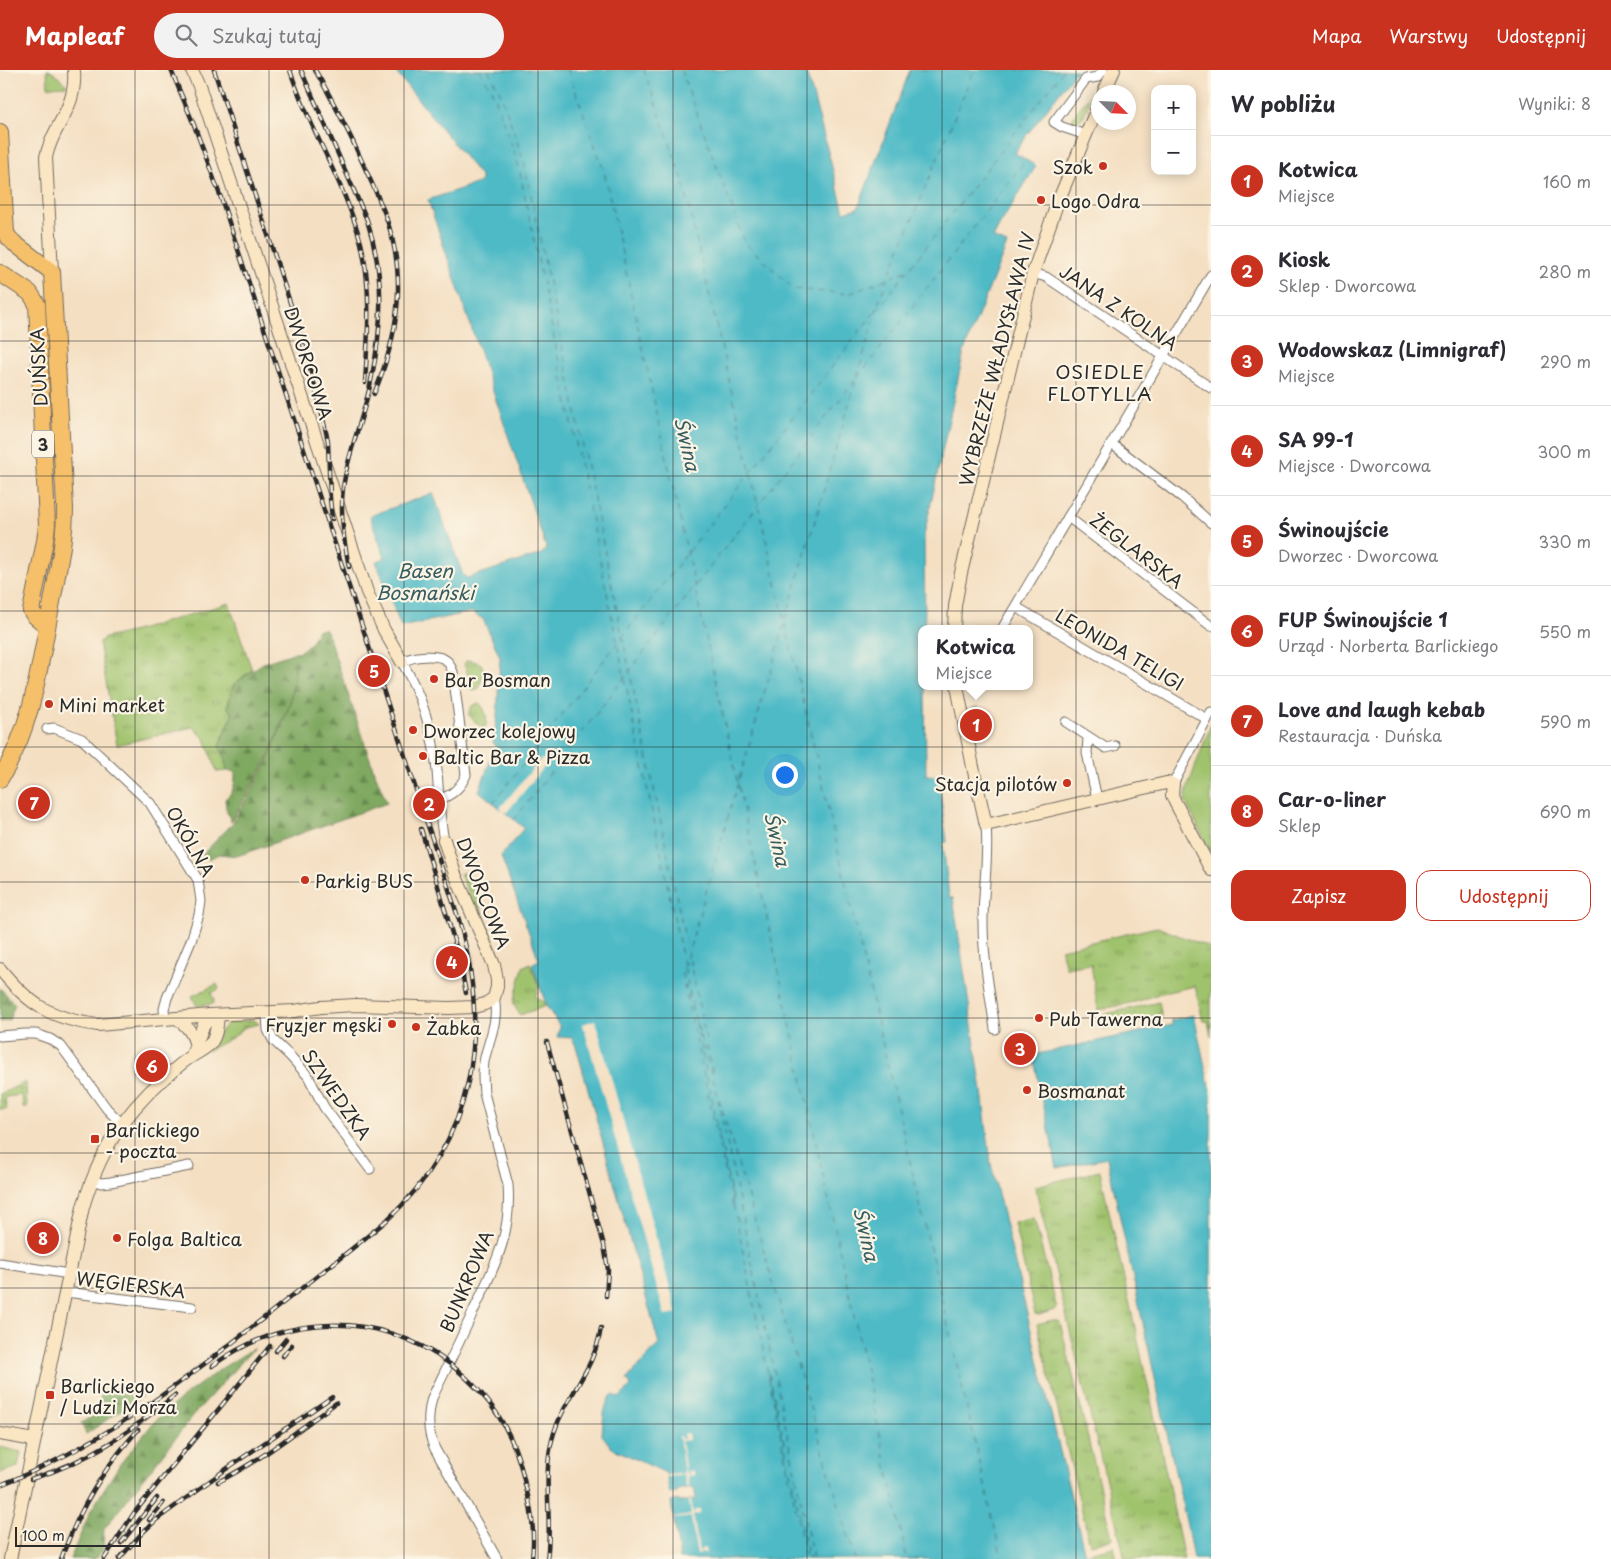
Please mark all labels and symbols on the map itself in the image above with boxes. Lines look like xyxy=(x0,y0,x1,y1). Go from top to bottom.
north arrow xyxy=(1091,85,1136,130)
place label: Szok xyxy=(1052,153,1093,180)
marker: Szok xyxy=(1097,160,1109,172)
place label: Logo Odra xyxy=(1051,187,1141,214)
marker: Logo Odra xyxy=(1035,194,1047,206)
street label: WYBRZEŻE WŁADYSŁAWA IV xyxy=(951,229,1041,489)
street label: JANA Z KOLNA xyxy=(1054,257,1184,357)
street label: DWORCOWA xyxy=(278,303,340,423)
street label: DUŃSKA xyxy=(22,327,54,407)
district label: OSIEDLE FLOTYLLA xyxy=(1047,357,1153,407)
water label: Świna xyxy=(668,414,708,475)
road number: 3 xyxy=(32,430,54,458)
street label: ŻEGLARSKA xyxy=(1085,506,1189,594)
water label: Basen Bosmański xyxy=(376,556,477,606)
street label: LEONIDA TELIGI xyxy=(1051,601,1189,697)
pin: 5 xyxy=(358,652,390,690)
place label: Bar Bosman xyxy=(444,666,551,693)
marker: Bar Bosman xyxy=(428,673,440,685)
place label: Mini market xyxy=(59,691,165,718)
marker: Mini market xyxy=(43,698,55,710)
pin: 1 xyxy=(960,706,992,744)
place label: Dworzec kolejowy xyxy=(423,717,576,744)
marker: Dworzec kolejowy xyxy=(407,724,419,736)
place label: Baltic Bar & Pizza xyxy=(433,743,591,770)
marker: Baltic Bar & Pizza xyxy=(417,750,429,762)
your location xyxy=(772,762,798,788)
place label: Stacja pilotów xyxy=(935,770,1057,797)
marker: Stacja pilotów xyxy=(1061,777,1073,789)
pin: 7 xyxy=(18,784,50,822)
pin: 2 xyxy=(413,785,445,823)
street label: OKÓLNA xyxy=(160,801,222,881)
water label: Świna xyxy=(758,809,798,870)
street label: DWORCOWA xyxy=(450,833,518,953)
place label: Parkig BUS xyxy=(315,867,413,894)
marker: Parkig BUS xyxy=(299,874,311,886)
pin: 4 xyxy=(436,943,468,981)
place label: Pub Tawerna xyxy=(1049,1005,1164,1032)
place label: Fryzjer męski xyxy=(265,1011,382,1038)
marker: Pub Tawerna xyxy=(1033,1012,1045,1024)
place label: Żabka xyxy=(426,1014,482,1041)
marker: Fryzjer męski xyxy=(386,1018,398,1030)
marker: Żabka xyxy=(410,1021,422,1033)
pin: 3 xyxy=(1004,1030,1036,1068)
street label: SZWEDZKA xyxy=(296,1043,378,1145)
pin: 6 xyxy=(136,1047,168,1085)
place label: Bosmanat xyxy=(1037,1077,1125,1104)
marker: Bosmanat xyxy=(1021,1084,1033,1096)
place label: Barlickiego - poczta xyxy=(105,1116,200,1164)
marker: Barlickiego - poczta xyxy=(89,1133,101,1145)
water label: Świna xyxy=(847,1204,887,1265)
pin: 8 xyxy=(27,1219,59,1257)
place label: Folga Baltica xyxy=(127,1225,242,1252)
street label: BUNKROWA xyxy=(432,1226,500,1336)
marker: Folga Baltica xyxy=(111,1232,123,1244)
street label: WĘGIERSKA xyxy=(75,1264,187,1304)
place label: Barlickiego / Ludzi Morza xyxy=(60,1372,178,1420)
marker: Barlickiego / Ludzi Morza xyxy=(44,1389,56,1401)
scale bar xyxy=(15,1524,141,1547)

